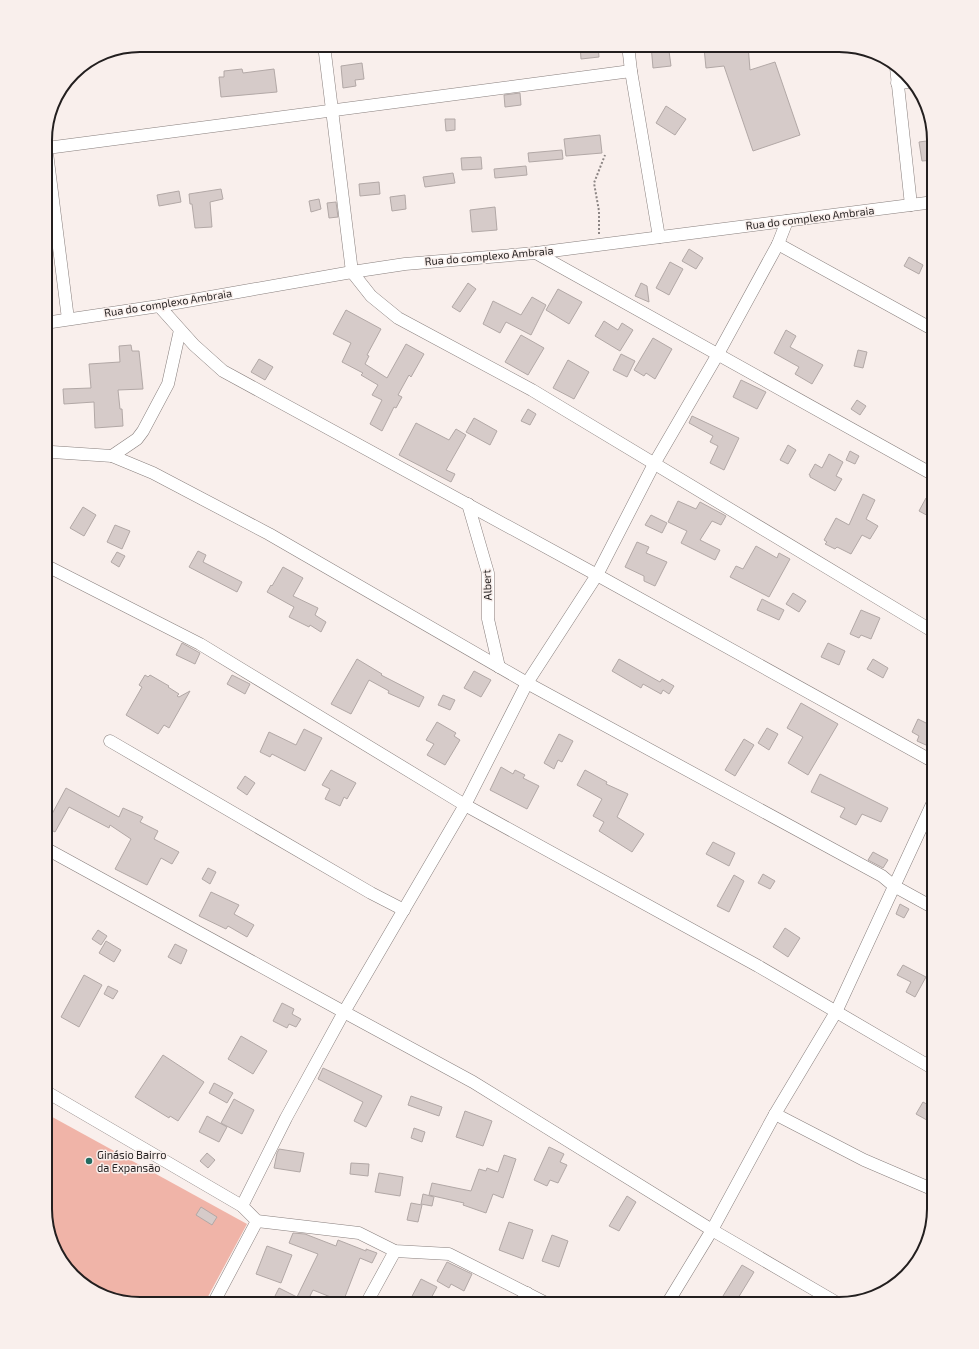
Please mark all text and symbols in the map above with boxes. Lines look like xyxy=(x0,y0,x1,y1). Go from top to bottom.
street label: Rua do complexo Ambraia xyxy=(745,203,875,232)
street label: Rua do complexo Ambraia xyxy=(424,243,554,268)
street label: Rua do complexo Ambraia xyxy=(103,286,233,319)
street label: Albert xyxy=(479,569,494,601)
place label: Ginásio Bairro da Expansão xyxy=(97,1148,167,1174)
marker: Ginásio Bairro da Expansão xyxy=(84,1156,94,1166)

